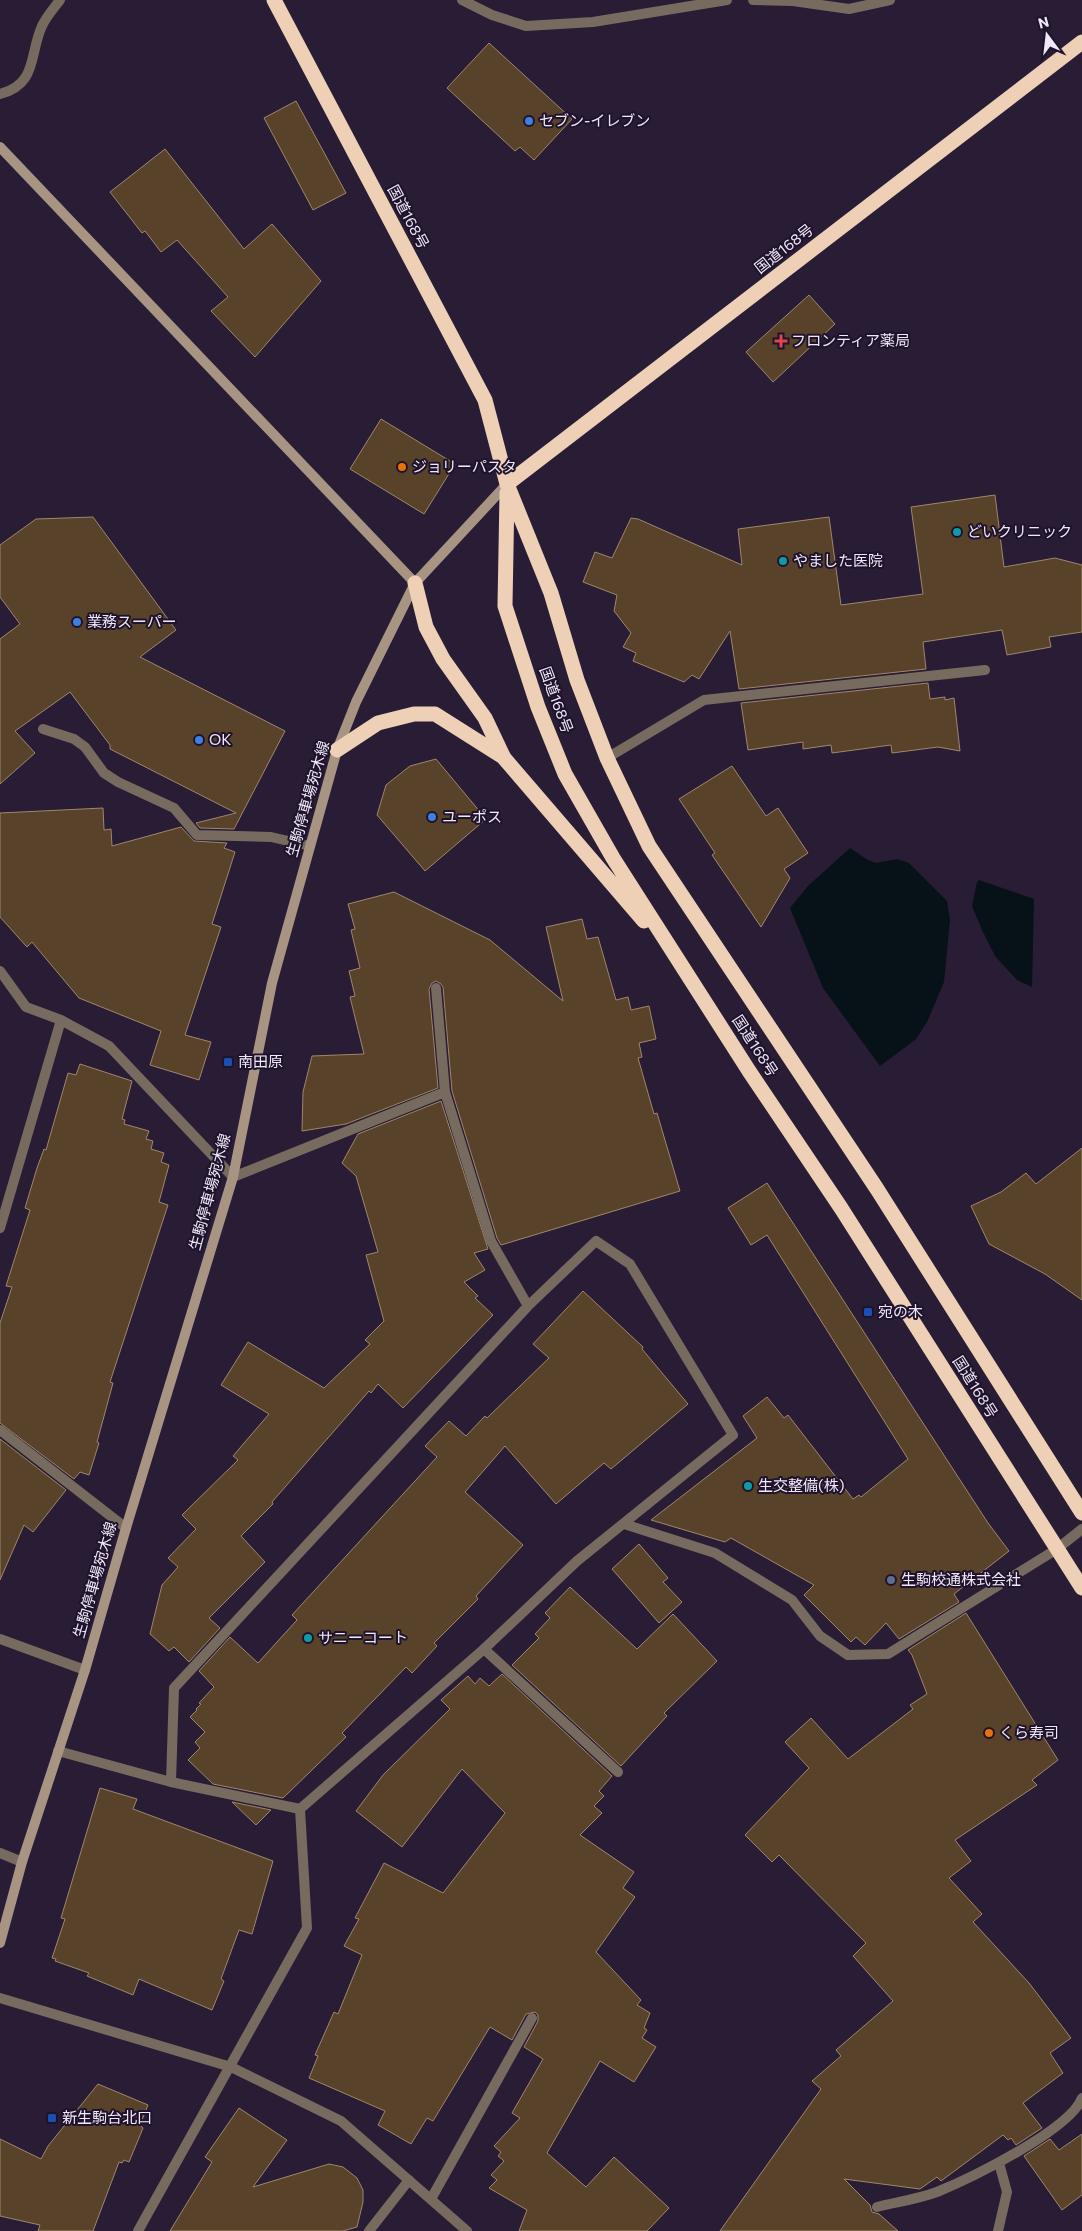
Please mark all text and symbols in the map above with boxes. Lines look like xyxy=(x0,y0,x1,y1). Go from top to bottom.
north arrow xyxy=(1022,10,1072,60)
text: N xyxy=(1036,12,1051,32)
place label: セブン-イレブン xyxy=(539,111,650,129)
marker: セブン-イレブン xyxy=(523,115,535,127)
street label: 国道168号 xyxy=(385,182,433,251)
street label: 国道168号 xyxy=(750,220,816,277)
place label: フロンティア薬局 xyxy=(791,331,910,349)
marker: フロンティア薬局 xyxy=(775,335,787,347)
place label: ジョリーパスタ xyxy=(412,457,517,475)
marker: ジョリーパスタ xyxy=(396,461,408,473)
place label: どいクリニック xyxy=(967,522,1072,540)
marker: どいクリニック xyxy=(951,526,963,538)
place label: やました医院 xyxy=(793,551,883,569)
marker: やました医院 xyxy=(777,555,789,567)
place label: 業務スーパー xyxy=(87,612,177,630)
marker: 業務スーパー xyxy=(71,616,83,628)
street label: 国道168号 xyxy=(537,664,577,735)
place label: OK xyxy=(209,730,231,748)
marker: OK xyxy=(193,734,205,746)
street label: 生駒停車場宛木線 xyxy=(282,739,332,859)
place label: ユーポス xyxy=(442,807,502,825)
marker: ユーポス xyxy=(426,811,438,823)
street label: 国道168号 xyxy=(729,1011,782,1080)
place label: 南田原 xyxy=(238,1052,283,1070)
marker: 南田原 xyxy=(222,1056,234,1068)
street label: 生駒停車場宛木線 xyxy=(185,1131,233,1252)
place label: 宛の木 xyxy=(878,1302,923,1320)
marker: 宛の木 xyxy=(862,1306,874,1318)
street label: 国道168号 xyxy=(950,1352,1002,1421)
place label: 生交整備(株) xyxy=(758,1476,845,1494)
marker: 生交整備(株) xyxy=(742,1480,754,1492)
street label: 生駒停車場宛木線 xyxy=(69,1520,119,1640)
place label: 生駒校通株式会社 xyxy=(901,1570,1021,1588)
marker: 生駒校通株式会社 xyxy=(885,1574,897,1586)
place label: サニーコート xyxy=(318,1628,408,1646)
marker: サニーコート xyxy=(302,1632,314,1644)
place label: くら寿司 xyxy=(999,1723,1059,1741)
marker: くら寿司 xyxy=(983,1727,995,1739)
place label: 新生駒台北口 xyxy=(62,2108,152,2126)
marker: 新生駒台北口 xyxy=(46,2112,58,2124)

